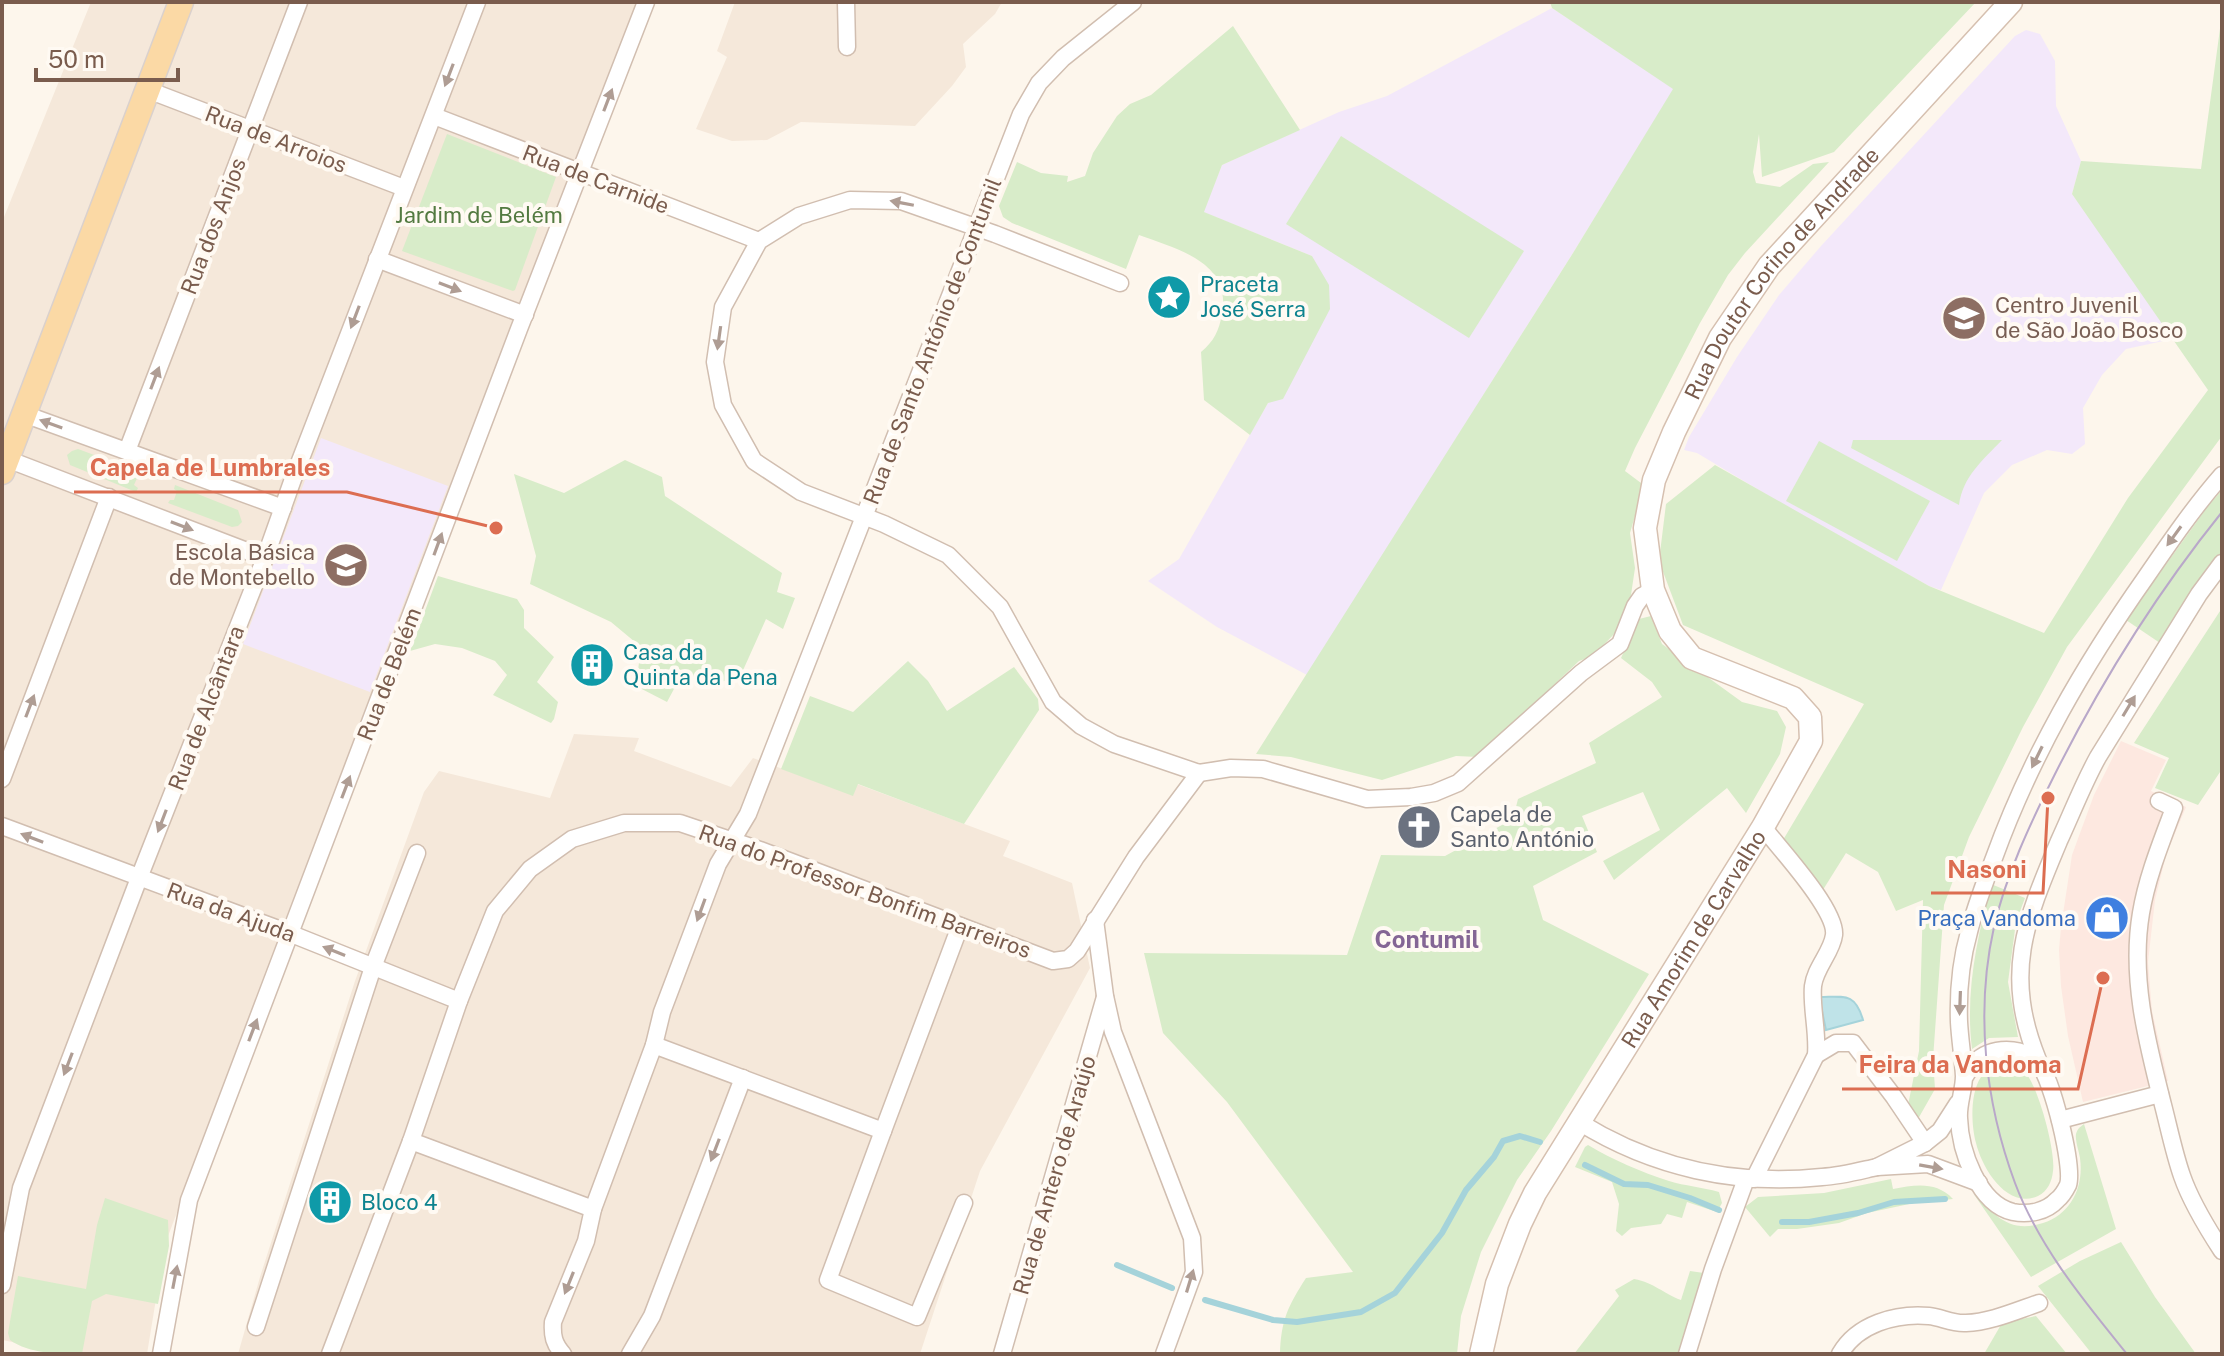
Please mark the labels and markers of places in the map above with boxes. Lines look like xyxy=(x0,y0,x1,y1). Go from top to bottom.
place label: Praceta José Serra xyxy=(1200,271,1306,322)
place icon: Praceta José Serra xyxy=(1145,273,1193,321)
place label: Centro Juvenil de São João Bosco xyxy=(1995,292,2184,343)
school or university icon: Centro Juvenil de São João Bosco xyxy=(1940,294,1988,342)
callout: Capela de Lumbrales xyxy=(74,444,347,492)
place label: Escola Básica de Montebello xyxy=(169,539,315,590)
school or university icon: Escola Básica de Montebello xyxy=(322,541,370,589)
place label: Casa da Quinta da Pena xyxy=(623,639,778,690)
building icon: Casa da Quinta da Pena xyxy=(568,641,616,689)
place label: Capela de Santo António xyxy=(1450,801,1594,852)
church icon: Capela de Santo António xyxy=(1395,803,1443,851)
callout: Nasoni xyxy=(1931,845,2043,893)
shop icon: Praça Vandoma xyxy=(2083,894,2131,942)
place label: Praça Vandoma xyxy=(1917,905,2076,931)
callout: Feira da Vandoma xyxy=(1842,1041,2078,1089)
building icon: Bloco 4 xyxy=(306,1178,354,1226)
place label: Bloco 4 xyxy=(361,1189,438,1215)

